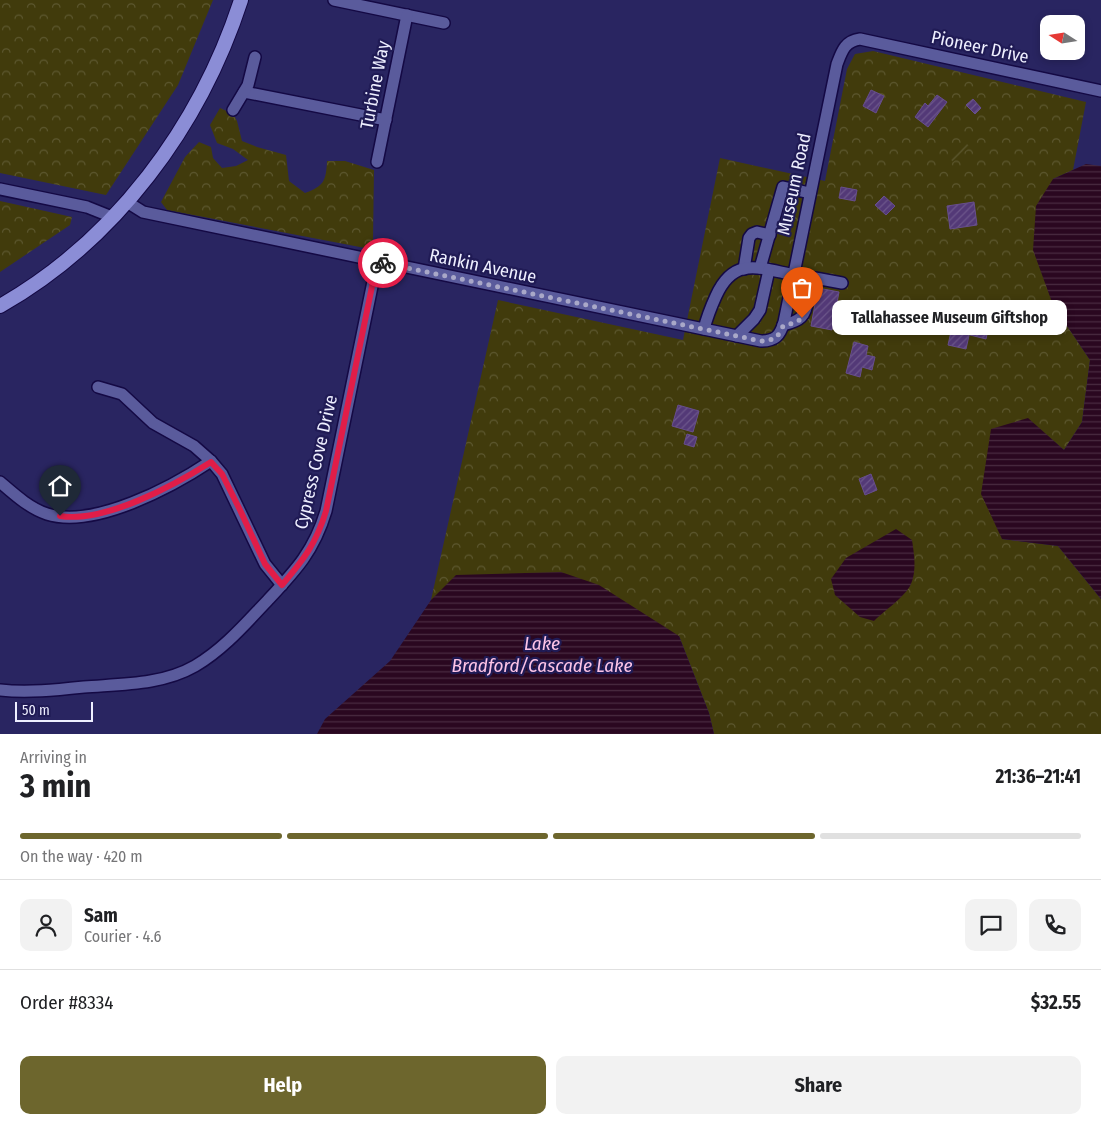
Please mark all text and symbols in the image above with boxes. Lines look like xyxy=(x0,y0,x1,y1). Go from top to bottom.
north arrow xyxy=(1040,15,1085,60)
map controls xyxy=(1040,15,1085,60)
street label: Pioneer Drive xyxy=(929,26,1031,68)
street label: Turbine Way xyxy=(356,39,394,131)
street label: Museum Road xyxy=(772,131,816,237)
courier xyxy=(358,238,408,288)
street label: Rankin Avenue xyxy=(428,244,539,288)
icon: bike xyxy=(369,249,397,277)
pin xyxy=(781,267,823,318)
icon: bag xyxy=(788,274,816,302)
callout: Tallahassee Museum Giftshop xyxy=(832,300,1067,336)
text: Tallahassee Museum Giftshop xyxy=(851,308,1048,327)
street label: Cypress Cove Drive xyxy=(290,393,342,531)
pin xyxy=(39,465,81,516)
icon: home xyxy=(46,472,74,500)
water label: Lake Bradford/Cascade Lake xyxy=(452,632,632,677)
scale bar xyxy=(15,699,92,722)
text: 50 m xyxy=(22,702,50,719)
text: Arriving in xyxy=(20,748,87,767)
text: 21:36–21:41 xyxy=(995,765,1081,788)
text: 3 min xyxy=(20,767,91,805)
text: On the way · 420 m xyxy=(20,847,142,866)
button: person xyxy=(20,899,72,951)
button: chat xyxy=(965,899,1017,951)
button: phone xyxy=(1029,899,1081,951)
text: Sam xyxy=(84,904,118,927)
text: Courier · 4.6 xyxy=(84,927,162,946)
text: Order #8334 xyxy=(20,991,113,1014)
text: $32.55 xyxy=(1031,991,1081,1014)
button: Help xyxy=(20,1056,546,1114)
button: Share xyxy=(556,1056,1081,1114)

